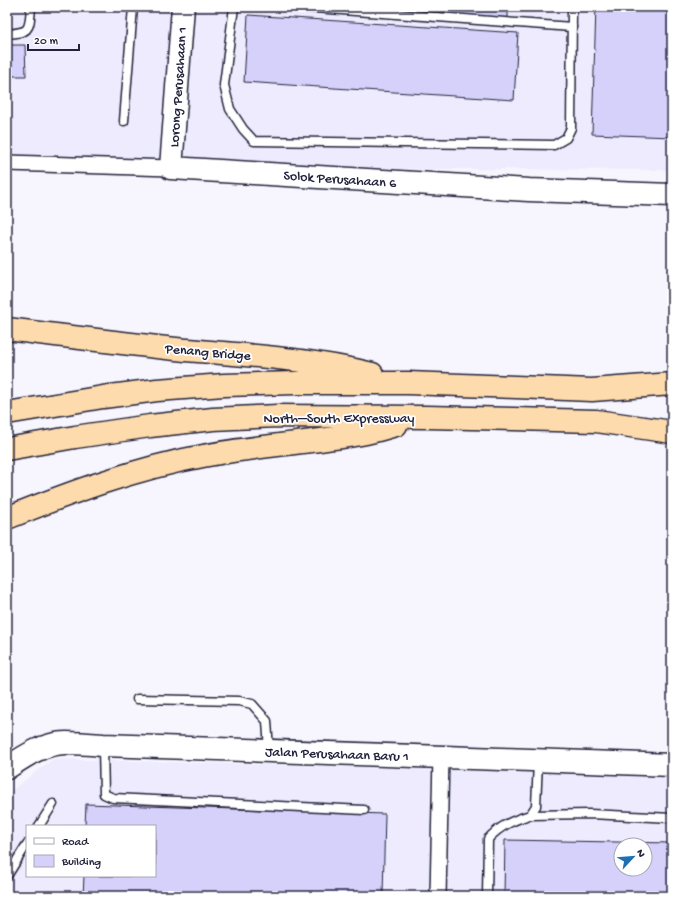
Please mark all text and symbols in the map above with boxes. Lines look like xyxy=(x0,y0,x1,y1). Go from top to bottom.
scale bar xyxy=(28,26,79,52)
street label: Lorong Perusahaan 1 xyxy=(167,26,192,148)
text: 20 m xyxy=(34,35,59,49)
street label: Solok Perusahaan 6 xyxy=(283,168,398,193)
street label: Penang Bridge xyxy=(163,341,252,366)
street label: North–South Expressway xyxy=(263,411,415,428)
street label: Jalan Perusahaan Baru 1 xyxy=(265,744,409,767)
legend xyxy=(26,825,156,877)
text: Road xyxy=(62,836,89,850)
north arrow xyxy=(613,837,653,877)
text: N xyxy=(633,848,647,859)
text: Building xyxy=(61,856,101,870)

